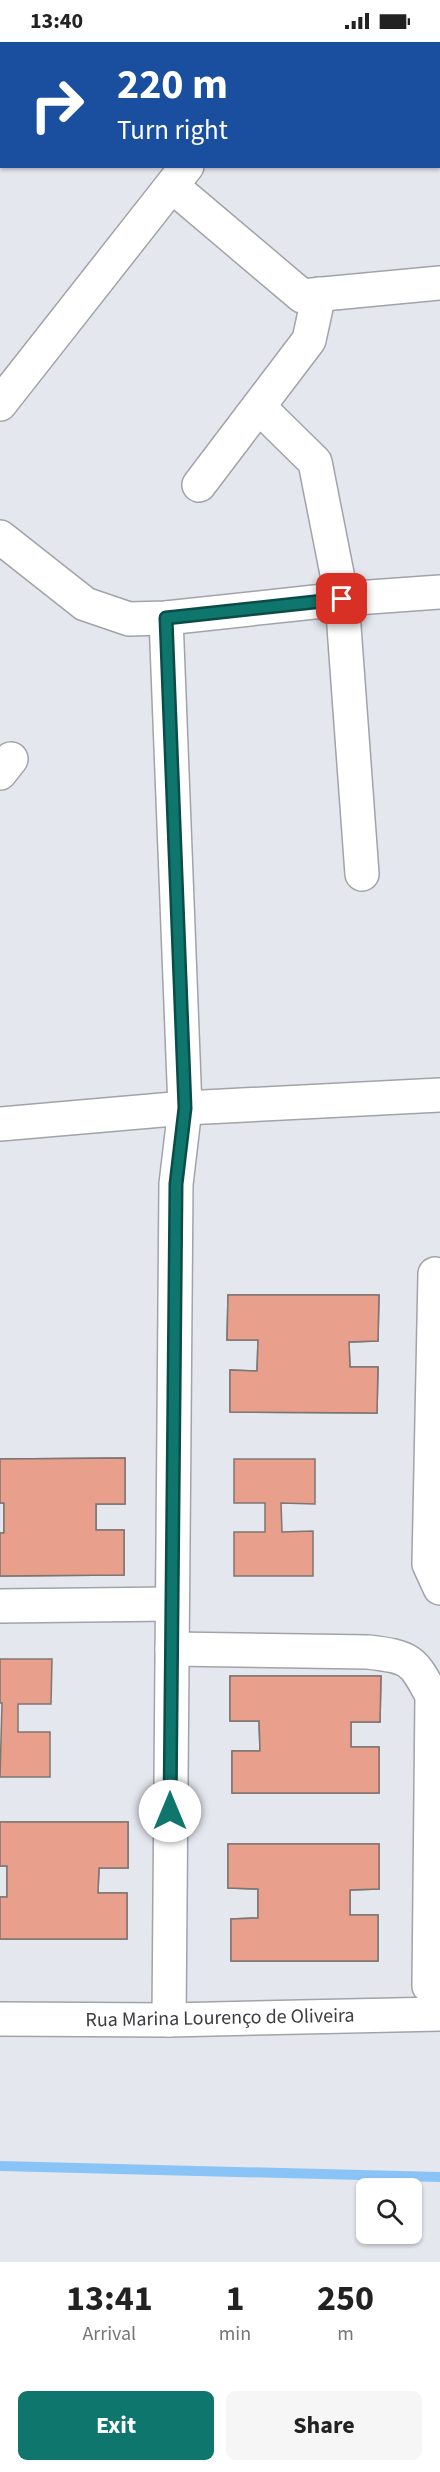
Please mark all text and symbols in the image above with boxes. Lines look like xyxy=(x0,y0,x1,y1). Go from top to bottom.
text: 13:40 xyxy=(30,5,83,37)
text: 220 m xyxy=(117,55,228,115)
icon: right xyxy=(18,66,96,144)
text: Turn right xyxy=(117,111,228,150)
pin xyxy=(316,573,367,624)
icon: arrive xyxy=(325,582,358,615)
position arrow xyxy=(138,1779,202,1843)
street label: Rua Marina Lourenço de Oliveira xyxy=(85,2002,355,2034)
map controls xyxy=(356,2178,422,2244)
button: search xyxy=(356,2178,422,2244)
text: 13:41 xyxy=(66,2273,153,2324)
text: 1 xyxy=(225,2273,244,2324)
text: 250 xyxy=(317,2273,374,2324)
text: Arrival xyxy=(82,2320,136,2348)
text: min xyxy=(219,2320,251,2348)
text: m xyxy=(337,2320,354,2348)
button: Exit xyxy=(18,2391,214,2460)
button: Share xyxy=(226,2391,422,2460)

